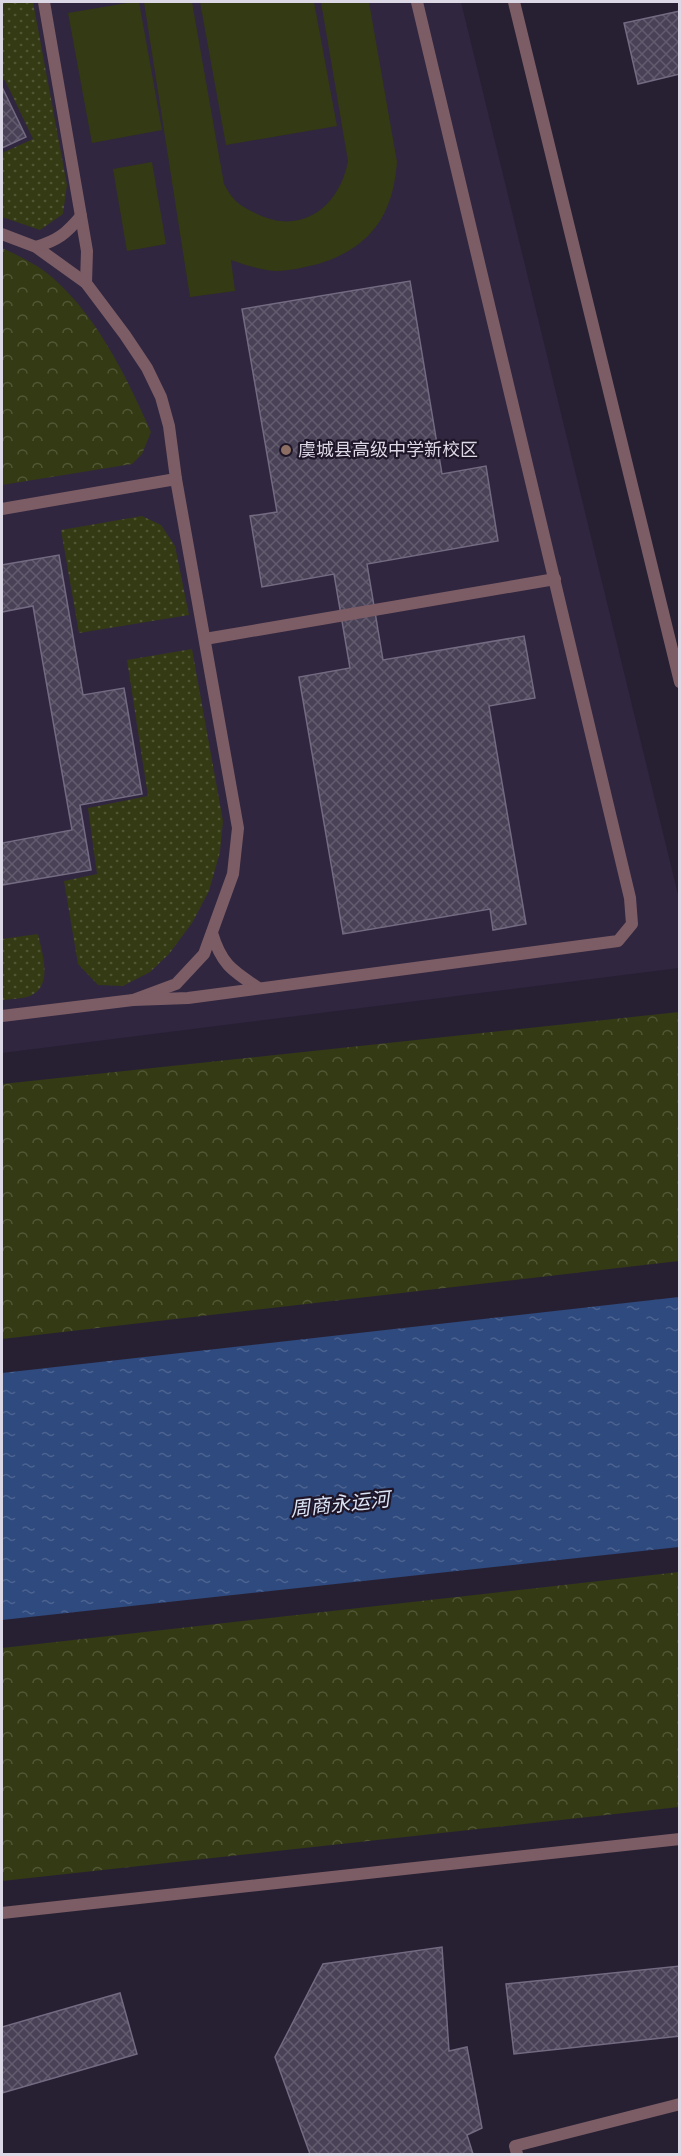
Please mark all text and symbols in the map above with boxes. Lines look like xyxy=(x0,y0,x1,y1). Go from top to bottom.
place label: 虞城县高级中学新校区 xyxy=(298,439,478,460)
marker: 虞城县高级中学新校区 xyxy=(279,443,293,457)
water label: 周商永运河 xyxy=(289,1486,395,1520)

